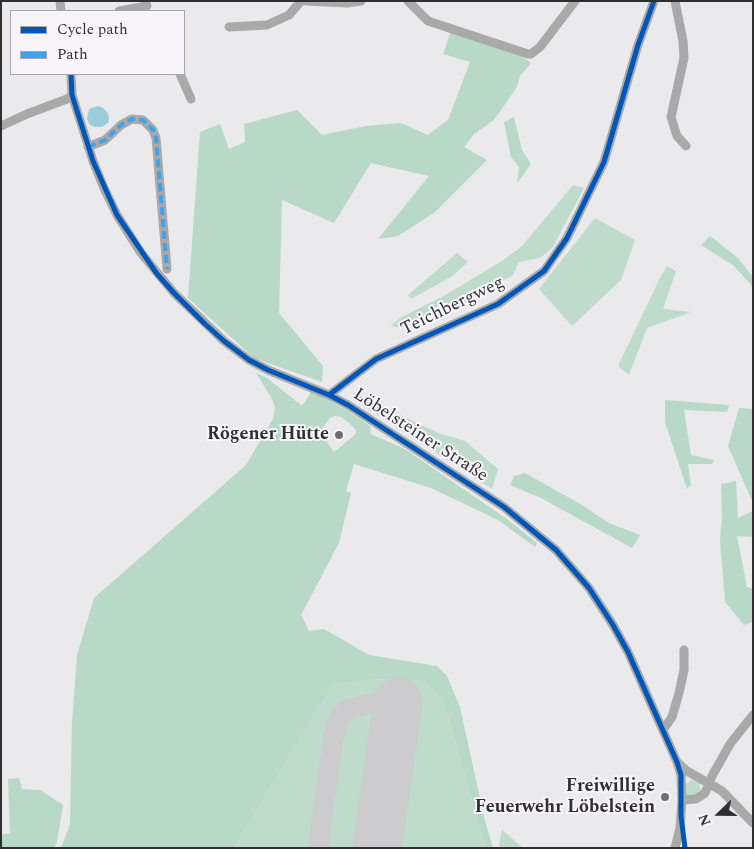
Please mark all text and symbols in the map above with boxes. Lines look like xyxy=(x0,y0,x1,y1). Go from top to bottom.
legend xyxy=(10,10,185,75)
text: Cycle path xyxy=(57,18,128,41)
text: Path xyxy=(57,43,88,66)
street label: Teichbergweg xyxy=(398,273,508,341)
street label: Löbelsteiner Straße xyxy=(349,384,491,488)
place label: Rögener Hütte xyxy=(207,424,329,446)
marker: Rögener Hütte xyxy=(333,429,345,441)
place label: Freiwillige Feuerwehr Löbelstein xyxy=(475,776,655,819)
north arrow xyxy=(694,789,744,839)
marker: Freiwillige Feuerwehr Löbelstein xyxy=(659,791,671,803)
text: N xyxy=(693,811,717,829)

